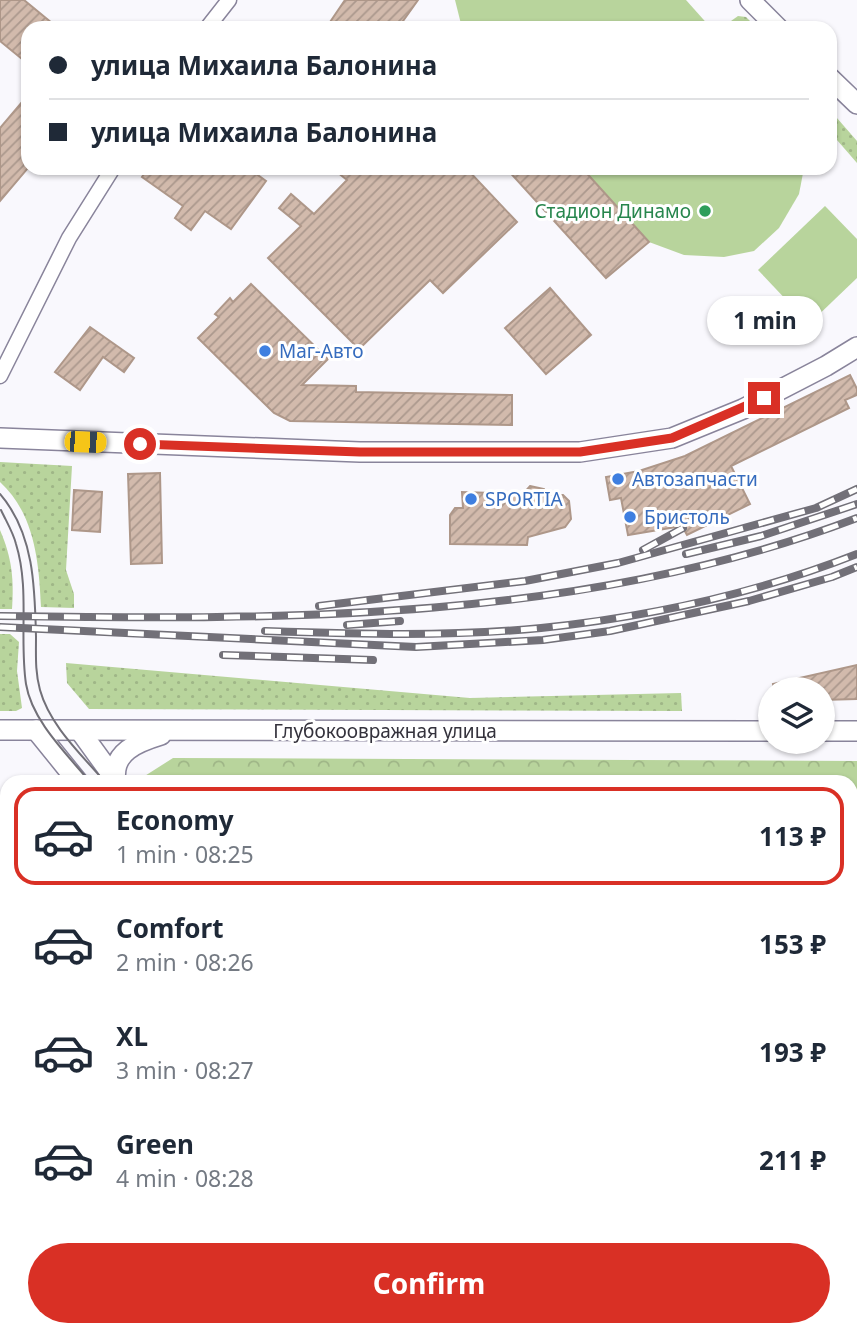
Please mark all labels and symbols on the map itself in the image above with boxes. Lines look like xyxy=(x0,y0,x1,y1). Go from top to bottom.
place label: Стадион Динамо xyxy=(534,198,691,224)
marker: Стадион Динамо xyxy=(697,203,713,219)
callout: 1 min xyxy=(706,296,822,346)
place label: Маг-Авто xyxy=(279,338,363,364)
marker: Маг-Авто xyxy=(257,343,273,359)
route end xyxy=(748,382,780,414)
route start xyxy=(124,428,156,460)
car xyxy=(64,431,107,453)
place label: Автозапчасти xyxy=(632,466,758,492)
marker: Автозапчасти xyxy=(610,471,626,487)
place label: SPORTIA xyxy=(485,486,564,512)
marker: SPORTIA xyxy=(463,491,479,507)
place label: Бристоль xyxy=(644,504,730,530)
marker: Бристоль xyxy=(622,509,638,525)
street label: Глубокоовражная улица xyxy=(273,718,497,744)

